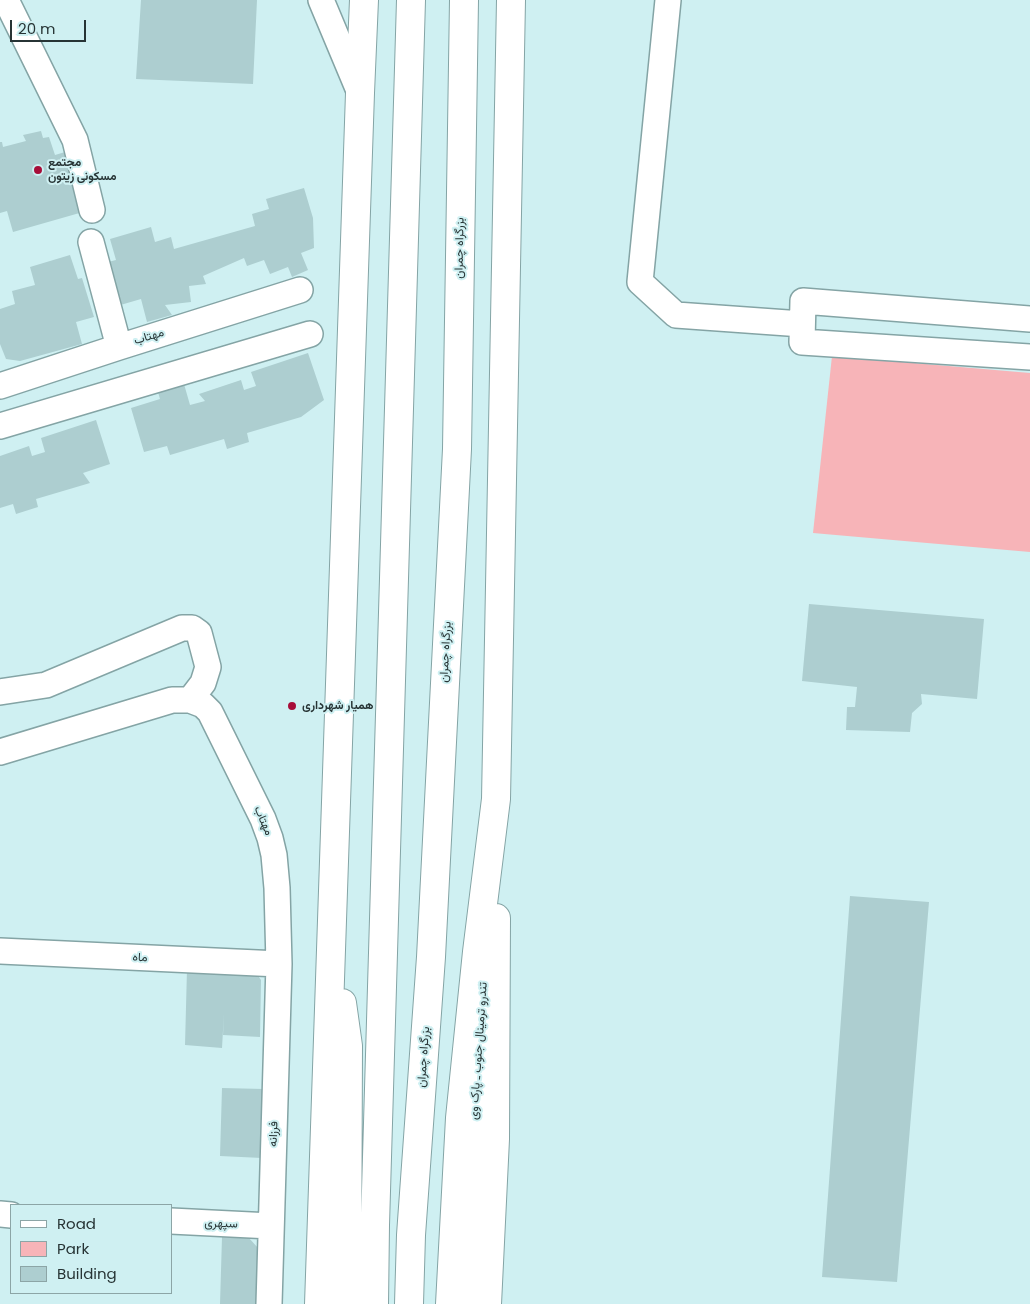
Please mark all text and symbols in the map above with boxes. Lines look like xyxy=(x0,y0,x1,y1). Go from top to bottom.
scale bar xyxy=(12,10,89,42)
text: 20 m xyxy=(18,18,56,39)
place label: مجتمع مسکونی زیتون xyxy=(48,156,116,184)
marker: مجتمع مسکونی زیتون xyxy=(32,164,44,176)
street label: بزرگراه چمران xyxy=(452,217,468,279)
street label: مهتاب xyxy=(132,326,166,348)
street label: بزرگراه چمران xyxy=(437,621,455,683)
place label: همیار شهرداری xyxy=(302,699,373,713)
marker: همیار شهرداری xyxy=(286,700,298,712)
street label: مهتاب xyxy=(250,804,276,838)
street label: ماه xyxy=(132,950,148,966)
street label: تندرو ترمینال جنوب ـ پارک وی xyxy=(467,982,491,1120)
street label: بزرگراه چمران xyxy=(415,1026,433,1088)
street label: فرزانه xyxy=(266,1121,282,1147)
legend xyxy=(10,1204,172,1294)
text: Road xyxy=(57,1213,96,1234)
street label: سپهری xyxy=(204,1216,238,1232)
text: Park xyxy=(57,1238,89,1259)
text: Building xyxy=(57,1263,117,1284)

